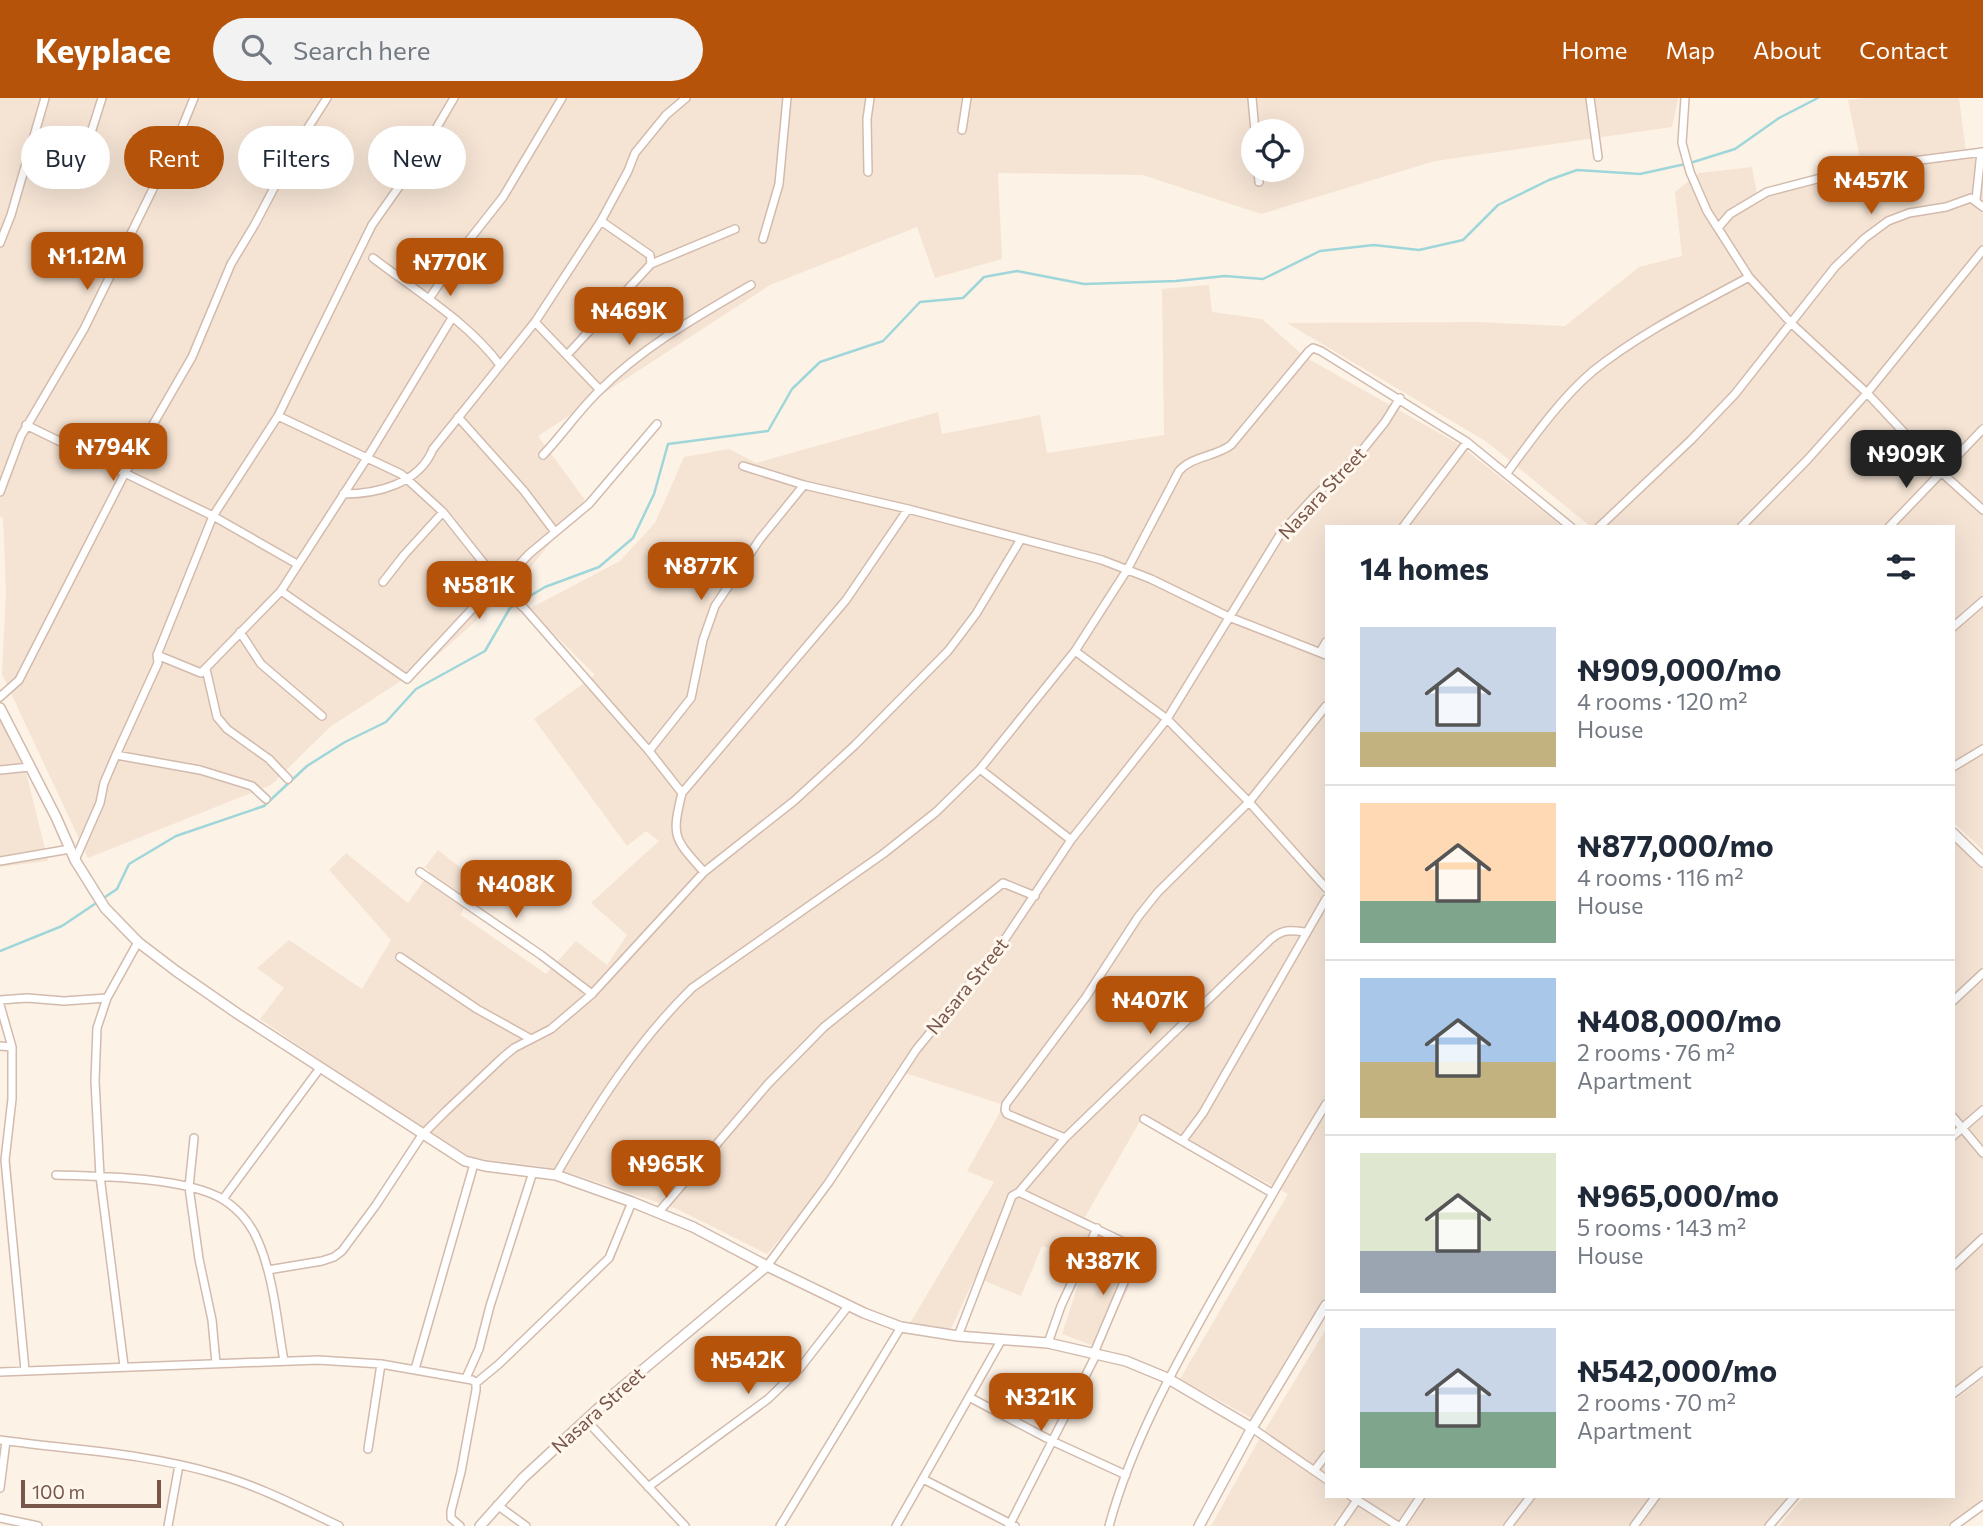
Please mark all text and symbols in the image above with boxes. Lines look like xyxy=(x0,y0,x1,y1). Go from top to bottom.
search box xyxy=(213,18,703,81)
text: Keyplace xyxy=(35,29,171,70)
icon: search xyxy=(237,30,275,68)
text: Search here xyxy=(293,34,430,65)
text: Home xyxy=(1562,35,1628,64)
text: Map xyxy=(1666,35,1715,64)
text: About xyxy=(1753,35,1821,64)
text: Contact xyxy=(1859,35,1948,64)
map controls xyxy=(1241,119,1304,182)
button: locate xyxy=(1241,119,1304,182)
chip: Buy xyxy=(21,126,110,189)
chip: Rent xyxy=(124,126,224,189)
chip: Filters xyxy=(238,126,354,189)
chip: New xyxy=(368,126,466,189)
pin: ₦457K xyxy=(1822,156,1920,216)
text: ₦457K xyxy=(1833,165,1909,193)
pin: ₦1.12M xyxy=(30,232,144,292)
pin: ₦770K xyxy=(401,238,499,298)
text: ₦1.12M xyxy=(47,241,127,269)
text: ₦770K xyxy=(412,247,488,275)
pin: ₦469K xyxy=(580,288,678,347)
text: ₦469K xyxy=(590,296,668,324)
pin: ₦794K xyxy=(64,424,162,483)
pin: ₦909K xyxy=(1857,430,1955,490)
text: ₦794K xyxy=(75,432,151,460)
text: ₦909K xyxy=(1867,439,1945,467)
street label: Nasara Street xyxy=(1273,442,1370,543)
pin: ₦877K xyxy=(652,542,750,602)
icon: filters xyxy=(1882,548,1920,586)
text: 14 homes xyxy=(1360,549,1489,586)
text: ₦877K xyxy=(664,551,738,579)
pin: ₦581K xyxy=(430,561,528,621)
text: ₦581K xyxy=(443,570,515,598)
text: ₦909,000/mo xyxy=(1577,650,1781,687)
icon: home xyxy=(1416,655,1500,739)
text: 4 rooms · 120 m² xyxy=(1577,687,1748,715)
text: House xyxy=(1577,715,1643,743)
text: ₦877,000/mo xyxy=(1577,826,1774,863)
icon: home xyxy=(1416,831,1500,915)
pin: ₦408K xyxy=(467,860,565,920)
text: 4 rooms · 116 m² xyxy=(1577,863,1744,891)
text: ₦408K xyxy=(477,869,555,897)
text: House xyxy=(1577,891,1643,919)
street label: Nasara Street xyxy=(921,933,1013,1039)
pin: ₦407K xyxy=(1101,976,1199,1036)
text: ₦407K xyxy=(1112,985,1188,1013)
text: ₦408,000/mo xyxy=(1577,1001,1781,1038)
icon: home xyxy=(1416,1006,1500,1090)
text: 2 rooms · 76 m² xyxy=(1577,1038,1735,1066)
text: Apartment xyxy=(1577,1066,1692,1094)
pin: ₦965K xyxy=(617,1140,715,1200)
text: ₦965K xyxy=(628,1149,704,1177)
text: ₦965,000/mo xyxy=(1577,1176,1779,1213)
icon: home xyxy=(1416,1181,1500,1265)
text: 5 rooms · 143 m² xyxy=(1577,1213,1746,1241)
pin: ₦387K xyxy=(1054,1238,1152,1297)
text: House xyxy=(1577,1241,1643,1269)
text: ₦387K xyxy=(1065,1246,1141,1274)
pin: ₦542K xyxy=(699,1336,797,1396)
text: ₦542K xyxy=(710,1345,786,1373)
text: ₦542,000/mo xyxy=(1577,1351,1777,1388)
icon: home xyxy=(1416,1356,1500,1440)
street label: Nasara Street xyxy=(546,1362,649,1457)
pin: ₦321K xyxy=(992,1374,1090,1433)
text: ₦321K xyxy=(1005,1382,1077,1410)
text: 2 rooms · 70 m² xyxy=(1577,1388,1736,1416)
text: Apartment xyxy=(1577,1416,1692,1444)
scale bar xyxy=(21,1477,161,1509)
text: 100 m xyxy=(32,1480,85,1503)

